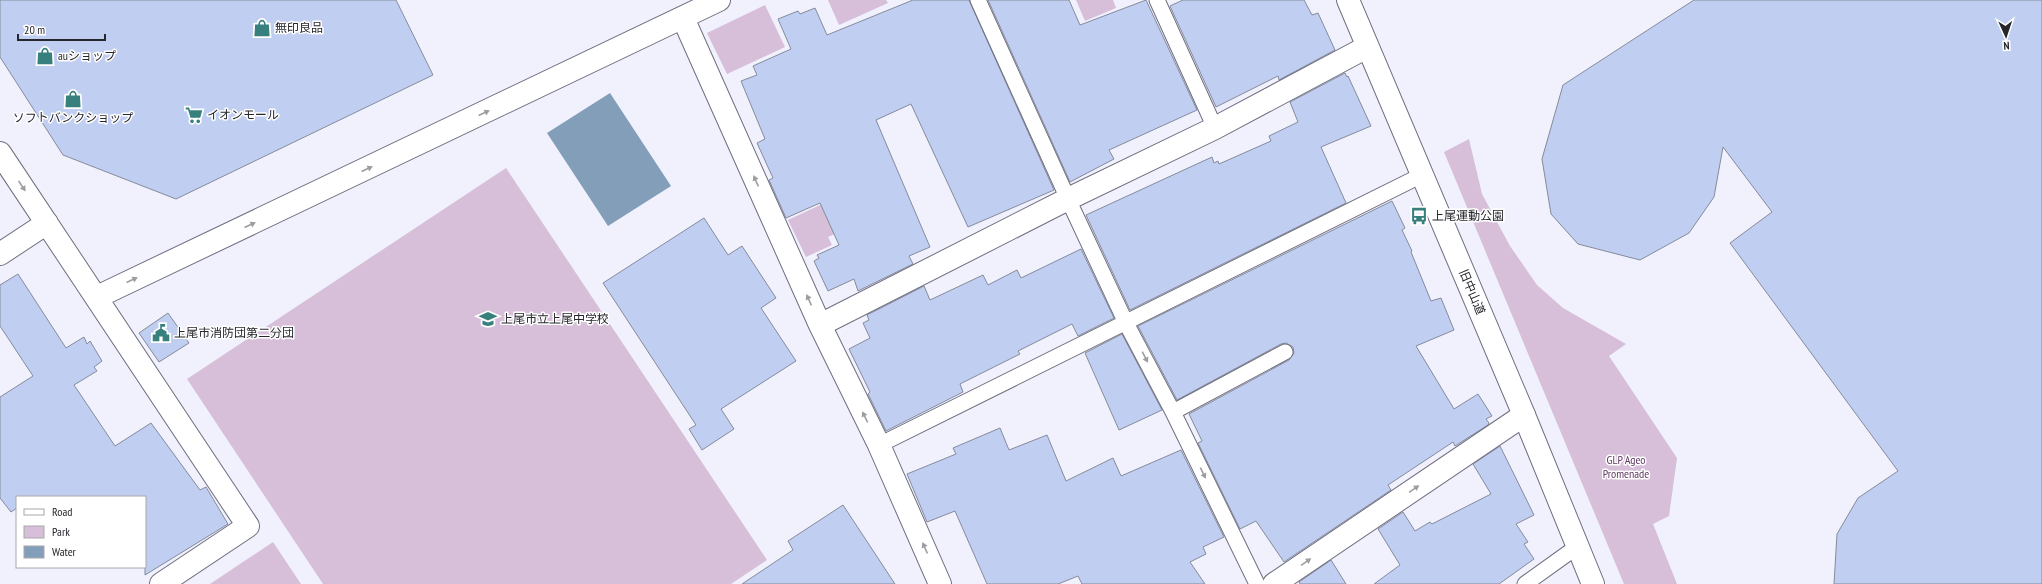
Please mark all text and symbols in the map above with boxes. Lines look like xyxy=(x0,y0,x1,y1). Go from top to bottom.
scale bar xyxy=(18,16,105,42)
north arrow xyxy=(1986,16,2026,56)
shop icon: 無印良品 xyxy=(252,18,272,38)
place label: 無印良品 xyxy=(275,20,323,35)
text: 20 m xyxy=(24,22,45,37)
text: N xyxy=(2003,39,2010,53)
shop icon: auショップ xyxy=(35,46,55,66)
place label: auショップ xyxy=(58,48,116,63)
shop icon: ソフトバンクショップ xyxy=(63,89,83,109)
supermarket icon: イオンモール xyxy=(184,105,204,125)
place label: イオンモール xyxy=(207,107,279,122)
place label: ソフトバンクショップ xyxy=(13,110,133,125)
one-way arrow xyxy=(479,110,490,116)
one-way arrow xyxy=(361,166,373,172)
one-way arrow xyxy=(752,175,758,187)
one-way arrow xyxy=(18,180,26,191)
bus stop icon: 上尾運動公園 xyxy=(1409,206,1429,226)
place label: 上尾運動公園 xyxy=(1432,208,1504,223)
one-way arrow xyxy=(244,221,255,228)
street label: 旧中山道 xyxy=(1456,267,1489,317)
one-way arrow xyxy=(127,277,138,283)
one-way arrow xyxy=(805,294,811,306)
school or university icon: 上尾市立上尾中学校 xyxy=(478,309,498,329)
place label: 上尾市立上尾中学校 xyxy=(501,311,609,326)
public building icon: 上尾市消防団第二分団 xyxy=(151,323,171,343)
place label: 上尾市消防団第二分団 xyxy=(174,325,294,340)
one-way arrow xyxy=(1141,352,1148,363)
one-way arrow xyxy=(862,412,868,423)
park label: GLP Ageo Promenade xyxy=(1603,452,1649,481)
one-way arrow xyxy=(1200,468,1206,479)
one-way arrow xyxy=(1408,485,1419,493)
legend xyxy=(16,496,146,568)
text: Road xyxy=(52,504,72,519)
text: Park xyxy=(52,524,70,539)
one-way arrow xyxy=(921,542,927,554)
text: Water xyxy=(52,544,77,559)
one-way arrow xyxy=(1301,558,1311,566)

